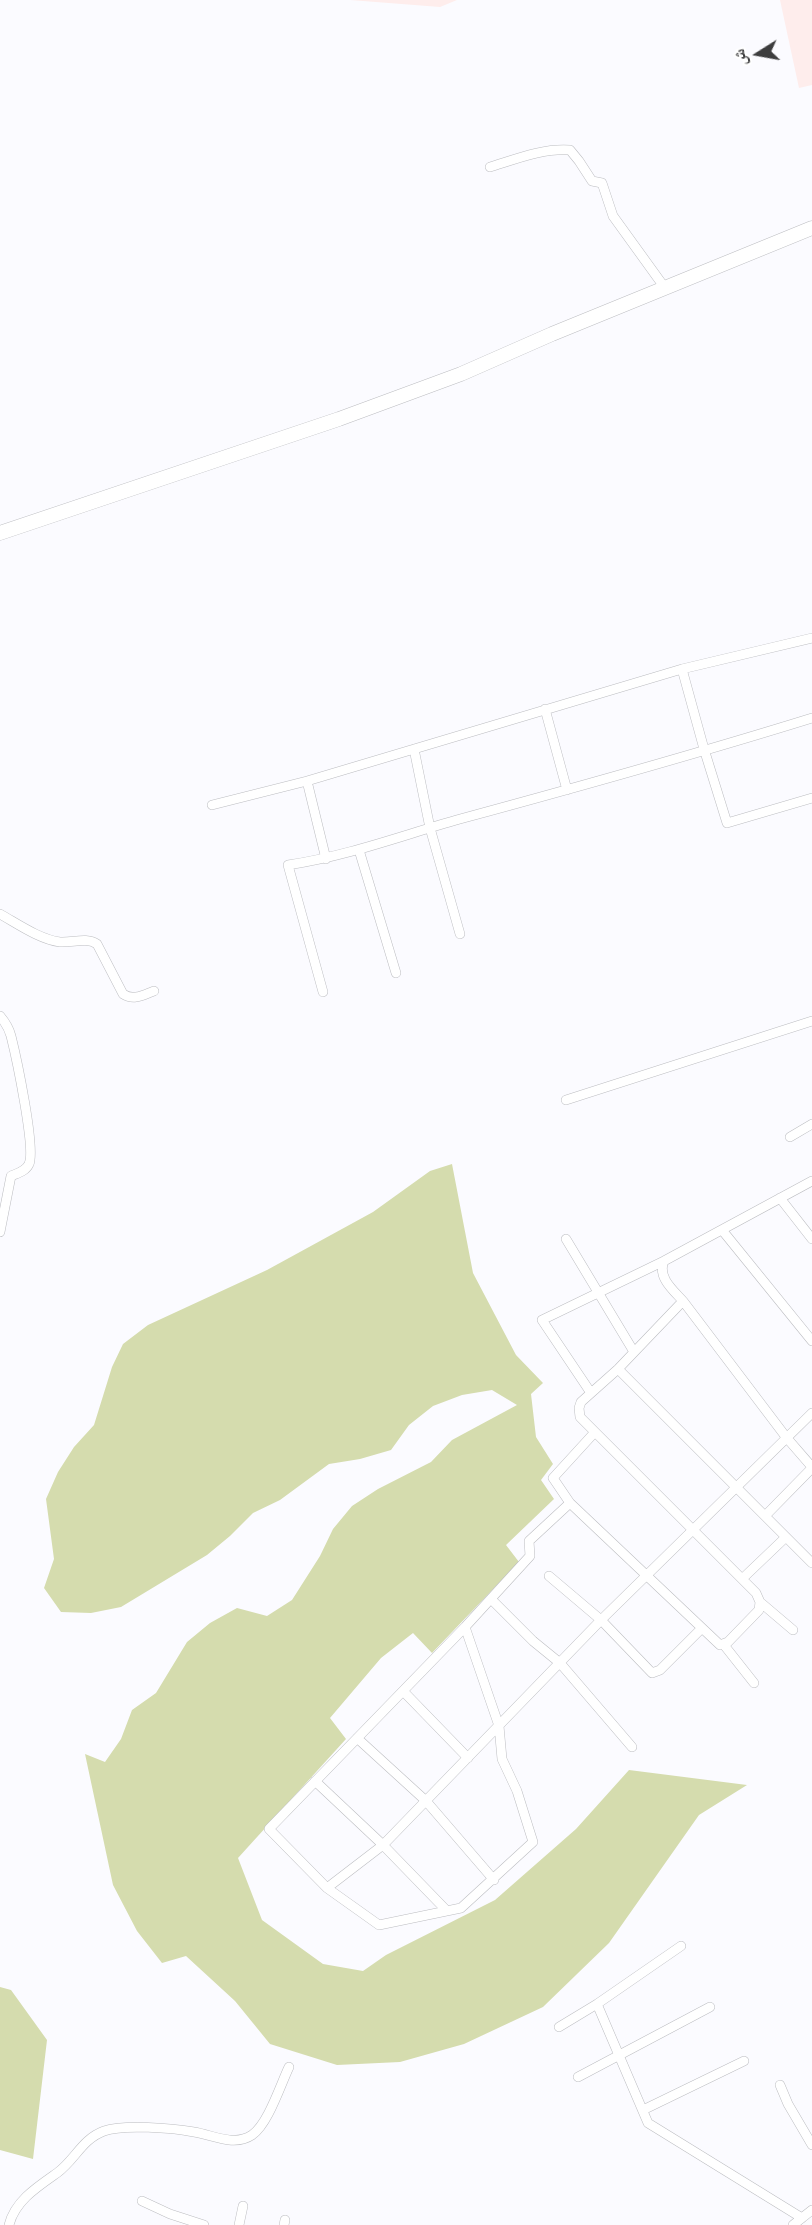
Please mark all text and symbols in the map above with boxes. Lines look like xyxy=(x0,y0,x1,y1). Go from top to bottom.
north arrow xyxy=(728,24,788,84)
text: ش xyxy=(729,47,751,68)

